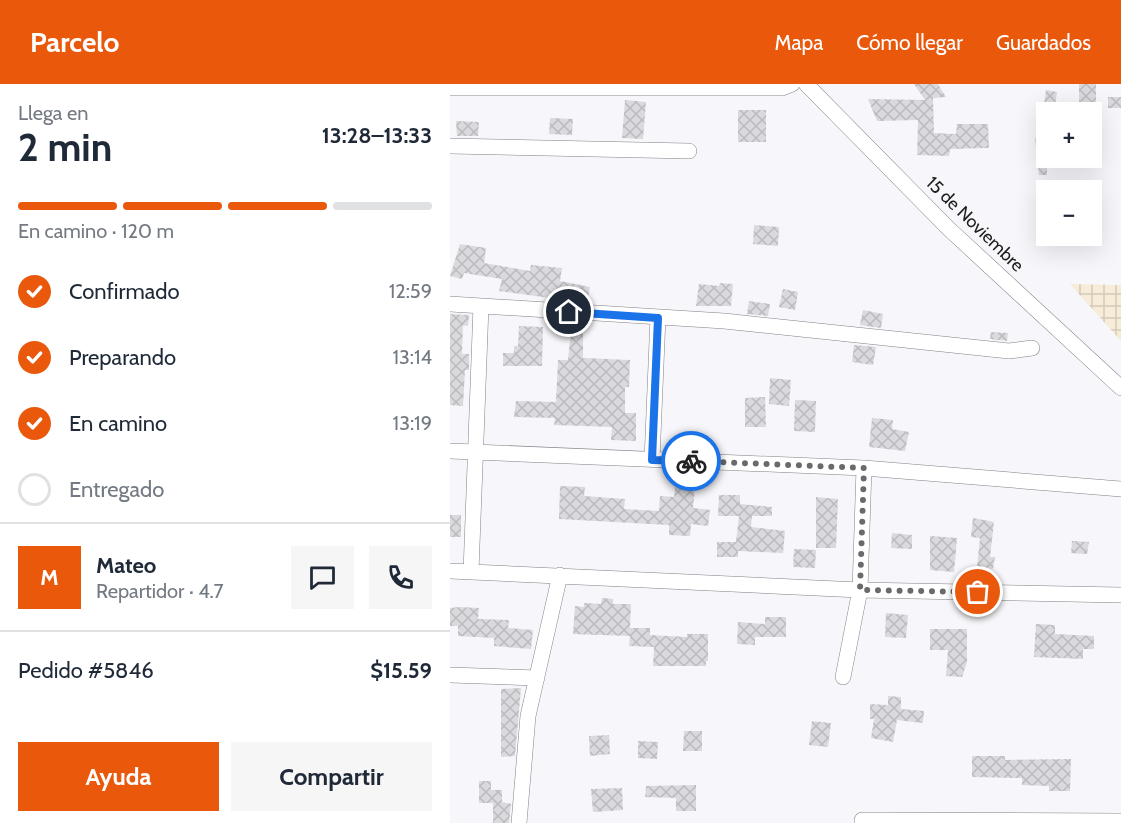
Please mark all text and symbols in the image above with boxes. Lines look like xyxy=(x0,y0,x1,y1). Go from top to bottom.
text: Parcelo xyxy=(30,25,120,59)
text: Mapa xyxy=(775,30,823,55)
text: Cómo llegar xyxy=(856,30,963,55)
text: Guardados xyxy=(996,30,1091,55)
text: Llega en xyxy=(18,101,88,125)
map controls xyxy=(1036,102,1102,246)
button: + xyxy=(1036,102,1102,168)
text: 13:28–13:33 xyxy=(322,122,432,149)
text: 2 min xyxy=(18,123,112,171)
street label: 15 de Noviembre xyxy=(922,172,1028,276)
button: − xyxy=(1036,180,1102,246)
text: En camino · 120 m xyxy=(18,219,174,243)
icon: check xyxy=(18,275,51,308)
text: Confirmado xyxy=(69,278,180,305)
text: 12:59 xyxy=(389,279,432,303)
pin xyxy=(543,286,594,337)
icon: home xyxy=(552,295,585,328)
icon: check xyxy=(18,341,51,374)
text: Preparando xyxy=(69,344,176,371)
text: 13:14 xyxy=(392,345,432,369)
icon: check xyxy=(18,407,51,440)
text: En camino xyxy=(69,410,167,437)
text: 13:19 xyxy=(393,411,432,435)
courier xyxy=(661,431,721,491)
icon: bike xyxy=(675,445,708,478)
text: Entregado xyxy=(69,476,164,503)
button: chat xyxy=(291,546,354,609)
button: phone xyxy=(369,546,432,609)
text: Mateo xyxy=(96,552,156,579)
text: M xyxy=(40,564,59,591)
pin xyxy=(952,566,1003,617)
icon: bag xyxy=(961,575,994,608)
text: Repartidor · 4.7 xyxy=(96,579,224,603)
text: Pedido #5846 xyxy=(18,657,154,684)
text: $15.59 xyxy=(370,657,432,684)
button: Ayuda xyxy=(18,742,219,811)
button: Compartir xyxy=(231,742,432,811)

